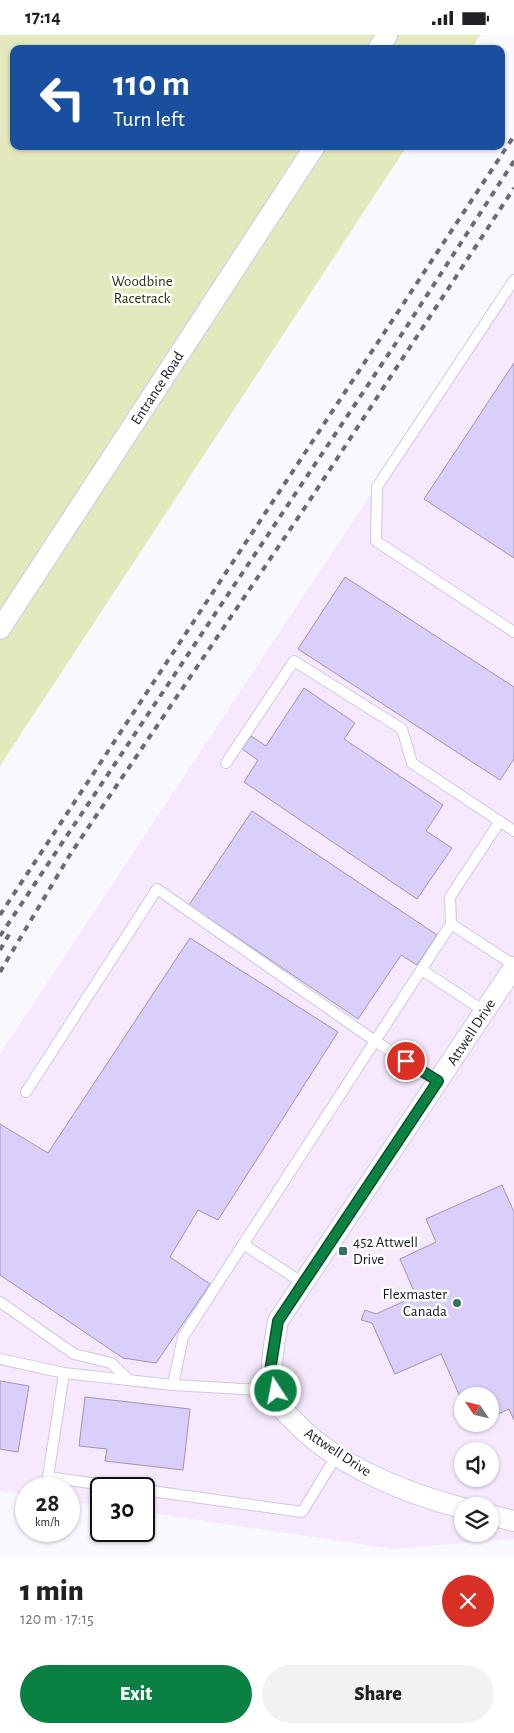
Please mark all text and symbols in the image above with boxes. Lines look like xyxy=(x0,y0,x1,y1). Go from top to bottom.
text: 17:14 xyxy=(25,8,61,27)
icon: left xyxy=(30,65,95,130)
text: 110 m xyxy=(113,67,190,102)
text: Turn left xyxy=(113,108,185,130)
park label: Woodbine Racetrack xyxy=(111,274,173,306)
street label: Entrance Road xyxy=(128,349,187,428)
street label: Attwell Drive xyxy=(444,996,498,1068)
pin xyxy=(385,1040,427,1082)
icon: arrive xyxy=(392,1047,420,1075)
place label: 452 Attwell Drive xyxy=(353,1235,418,1267)
marker: 452 Attwell Drive xyxy=(337,1245,349,1257)
place label: Flexmaster Canada xyxy=(383,1287,447,1319)
marker: Flexmaster Canada xyxy=(451,1297,463,1309)
position arrow xyxy=(249,1364,301,1416)
north arrow xyxy=(454,1387,499,1433)
map controls xyxy=(454,1387,499,1542)
street label: Attwell Drive xyxy=(302,1425,374,1479)
button: sound xyxy=(454,1442,499,1487)
speed limit sign: 30 xyxy=(90,1477,155,1542)
text: 28 xyxy=(35,1491,60,1516)
button: layers xyxy=(454,1497,499,1542)
text: km/h xyxy=(35,1516,60,1528)
button: close xyxy=(442,1575,494,1627)
text: 1 min xyxy=(20,1576,84,1606)
text: 120 m · 17:15 xyxy=(20,1611,94,1627)
button: Exit xyxy=(20,1665,252,1723)
button: Share xyxy=(262,1665,494,1723)

